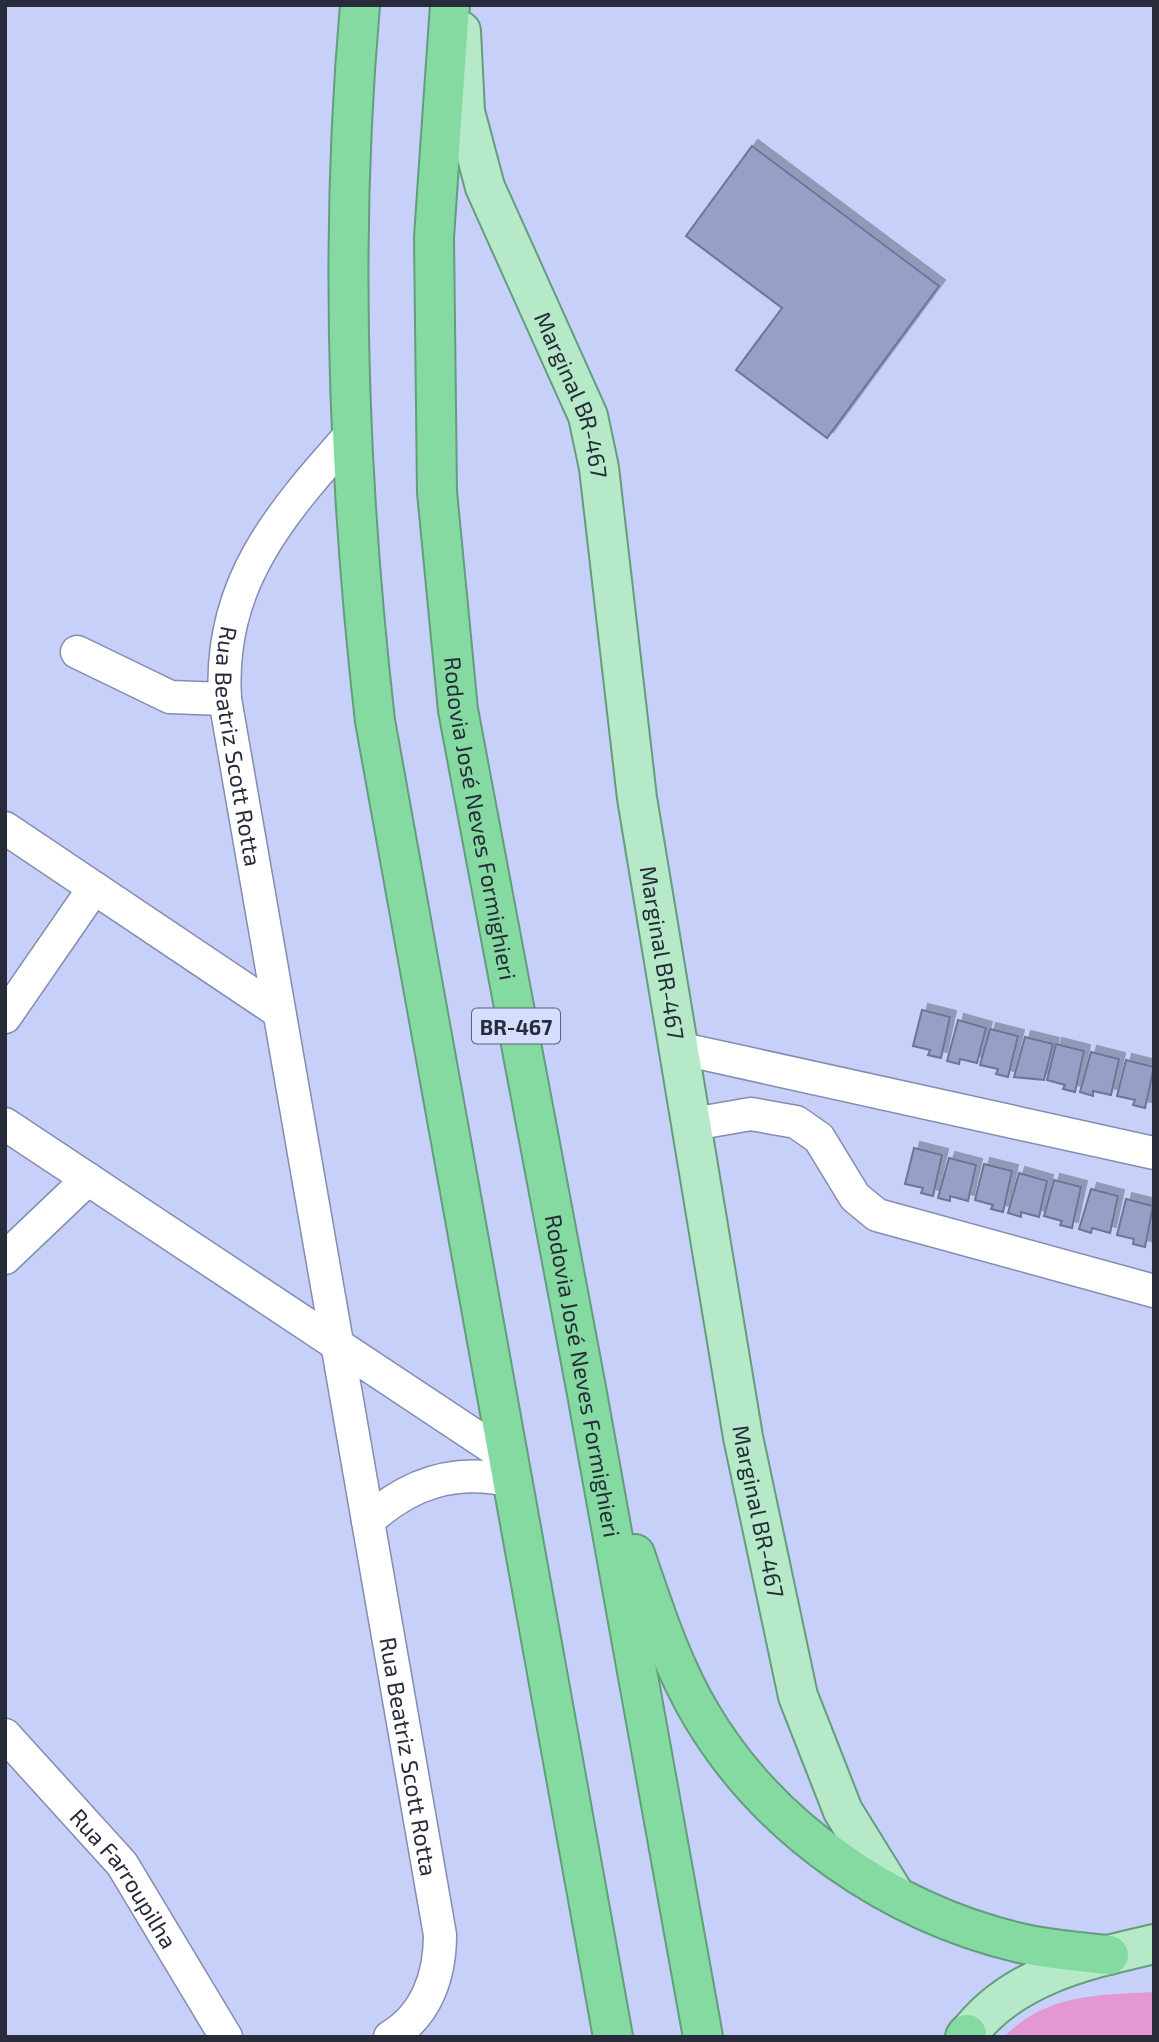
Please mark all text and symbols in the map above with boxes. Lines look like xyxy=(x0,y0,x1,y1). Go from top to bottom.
street label: Marginal BR-467 xyxy=(529,307,614,480)
street label: Rua Beatriz Scott Rotta xyxy=(210,624,268,868)
street label: Rodovia José Neves Formighieri xyxy=(439,655,523,982)
street label: Marginal BR-467 xyxy=(634,864,691,1042)
road number: BR-467 xyxy=(472,1009,560,1044)
street label: Rodovia José Neves Formighieri xyxy=(540,1212,627,1539)
street label: Marginal BR-467 xyxy=(727,1423,791,1601)
street label: Rua Beatriz Scott Rotta xyxy=(374,1635,443,1878)
street label: Rua Farroupilha xyxy=(65,1803,183,1953)

